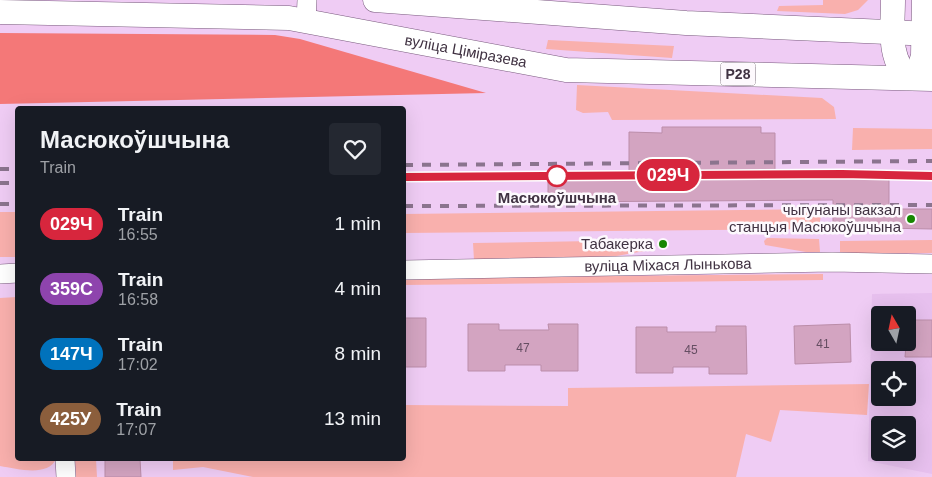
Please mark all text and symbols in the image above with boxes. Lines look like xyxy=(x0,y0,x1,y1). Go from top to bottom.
street label: вуліца Ціміразева xyxy=(403,31,529,71)
road number: Р28 xyxy=(720,62,756,86)
button: heart xyxy=(329,123,381,175)
text: Масюкоўшчына xyxy=(40,126,229,153)
text: Train xyxy=(40,159,76,176)
line badge: 029Ч xyxy=(633,159,703,191)
marker: Масюкоўшчына xyxy=(546,165,568,187)
text: 029Ч xyxy=(647,165,689,185)
place label: Масюкоўшчына xyxy=(498,189,617,206)
place label: чыгунаны вакзал станцыя Масюкоўшчына xyxy=(729,201,902,235)
text: Train xyxy=(118,204,163,225)
text: 1 min xyxy=(335,213,381,234)
marker: чыгунаны вакзал станцыя Масюкоўшчына xyxy=(905,213,917,225)
text: 029Ч xyxy=(50,214,93,234)
text: 16:55 xyxy=(118,226,158,243)
place label: Табакерка xyxy=(581,235,654,252)
marker: Табакерка xyxy=(657,238,669,250)
street label: вуліца Міхася Лынькова xyxy=(584,254,752,275)
text: Train xyxy=(118,269,163,290)
text: 4 min xyxy=(335,278,381,299)
text: 359С xyxy=(50,279,93,299)
text: 16:58 xyxy=(118,291,158,308)
north arrow xyxy=(871,306,916,351)
map controls xyxy=(871,306,916,461)
text: Train xyxy=(118,334,163,355)
house number: 41 xyxy=(816,337,830,351)
house number: 47 xyxy=(516,341,530,355)
text: 8 min xyxy=(335,343,381,364)
house number: 45 xyxy=(684,343,698,357)
text: 147Ч xyxy=(50,344,93,364)
text: 17:02 xyxy=(118,356,158,373)
button: locate xyxy=(871,361,916,406)
text: Train xyxy=(116,399,162,420)
text: 13 min xyxy=(324,408,381,429)
text: 425У xyxy=(50,409,91,429)
button: layers xyxy=(871,416,916,461)
text: 17:07 xyxy=(116,421,156,438)

